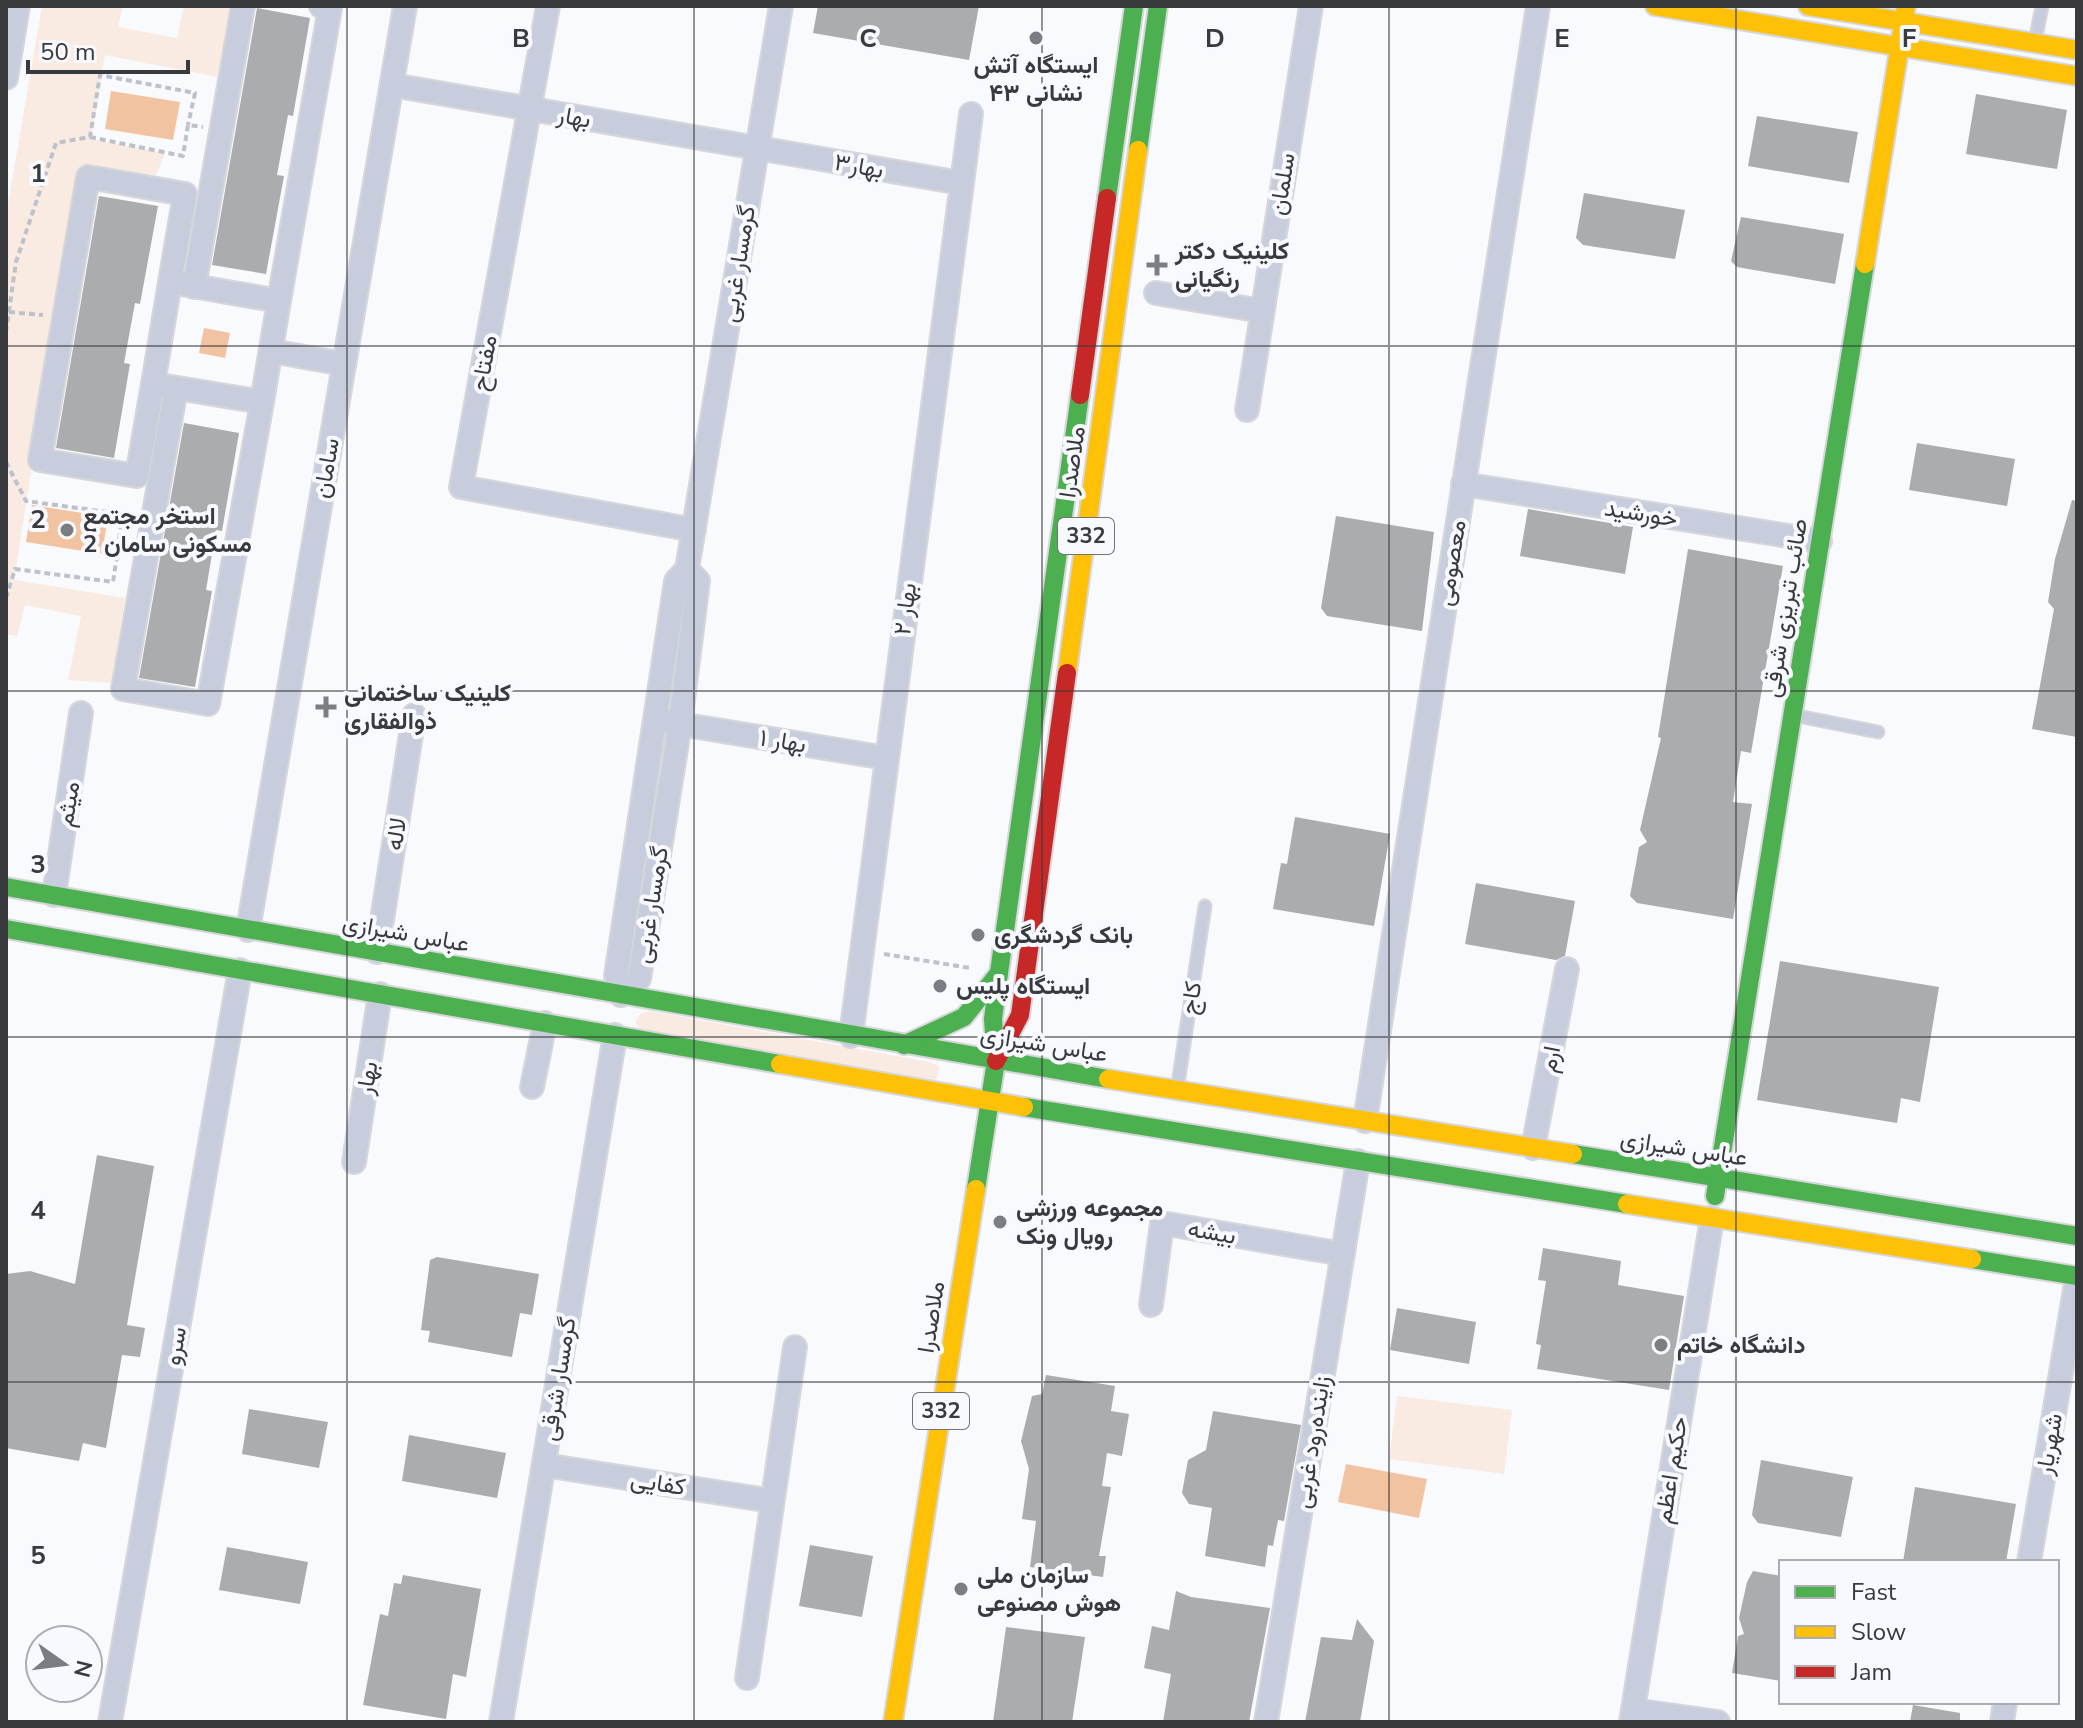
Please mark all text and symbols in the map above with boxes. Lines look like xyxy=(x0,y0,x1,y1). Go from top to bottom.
text: B xyxy=(512,21,530,56)
text: C xyxy=(859,21,877,56)
text: D xyxy=(1205,21,1225,56)
text: E xyxy=(1554,21,1570,56)
text: F xyxy=(1902,21,1916,56)
scale bar xyxy=(28,24,188,74)
marker: ایستگاه آتش نشانی ۴۳ xyxy=(1027,29,1045,47)
text: 50 m xyxy=(40,36,96,68)
place label: ایستگاه آتش نشانی ۴۳ xyxy=(974,49,1098,109)
street label: بهار xyxy=(554,98,593,136)
street label: بهار۳ xyxy=(832,146,886,186)
street label: سلمان xyxy=(1261,150,1303,218)
text: 1 xyxy=(30,156,46,191)
street label: گرمسار غربی xyxy=(713,203,763,325)
place label: کلینیک دکتر رنگیانی xyxy=(1174,235,1289,295)
marker: کلینیک دکتر رنگیانی xyxy=(1146,254,1168,276)
street label: مفتاح xyxy=(463,333,505,393)
street label: ملاصدرا xyxy=(1051,424,1093,500)
street label: سامان xyxy=(305,435,347,501)
street label: خورشید xyxy=(1602,491,1680,535)
place label: استخر مجتمع مسکونی سامان 2 xyxy=(83,500,252,560)
text: 2 xyxy=(30,502,46,537)
street label: صائب تبریزی شرقی xyxy=(1755,516,1815,700)
road number: 332 xyxy=(1058,518,1114,554)
street label: معصومی xyxy=(1428,518,1474,608)
marker: استخر مجتمع مسکونی سامان 2 xyxy=(58,521,76,539)
street label: بهار ۲ xyxy=(886,581,924,637)
place label: کلینیک ساختمانی ذوالفقاری xyxy=(344,677,511,737)
marker: کلینیک ساختمانی ذوالفقاری xyxy=(315,696,337,718)
street label: بهار ۱ xyxy=(757,722,809,760)
street label: میثم xyxy=(49,779,87,829)
street label: لاله xyxy=(378,815,414,853)
street label: گرمسار غربی xyxy=(626,844,676,966)
text: 3 xyxy=(30,847,46,882)
street label: عباس شیرازی xyxy=(340,906,472,960)
place label: بانک گردشگری xyxy=(994,919,1133,951)
marker: بانک گردشگری xyxy=(969,926,987,944)
place label: ایستگاه پلیس xyxy=(956,970,1090,1002)
marker: ایستگاه پلیس xyxy=(931,977,949,995)
street label: کاج xyxy=(1173,979,1209,1017)
street label: عباس شیرازی xyxy=(978,1018,1110,1070)
street label: ارم xyxy=(1532,1043,1568,1075)
street label: بهار xyxy=(348,1059,385,1098)
street label: عباس شیرازی xyxy=(1618,1122,1750,1174)
place label: مجموعه ورزشی رویال ونک xyxy=(1016,1192,1163,1252)
text: 4 xyxy=(30,1193,46,1228)
street label: بیشه xyxy=(1185,1212,1239,1252)
marker: مجموعه ورزشی رویال ونک xyxy=(991,1213,1009,1231)
street label: ملاصدرا xyxy=(910,1279,952,1355)
street label: گرمسار شرقی xyxy=(532,1315,584,1443)
street label: سرو xyxy=(156,1324,194,1368)
place label: دانشگاه خاتم xyxy=(1677,1329,1805,1361)
marker: دانشگاه خاتم xyxy=(1652,1336,1670,1354)
street label: زاینده‌رود غربی xyxy=(1286,1373,1338,1511)
road number: 332 xyxy=(913,1393,969,1429)
street label: شهریار xyxy=(2028,1411,2070,1478)
street label: حکیم اعظم xyxy=(1647,1414,1695,1526)
street label: کفایی xyxy=(628,1463,688,1503)
text: 5 xyxy=(30,1538,46,1573)
place label: سازمان ملی هوش مصنوعی xyxy=(977,1559,1121,1619)
legend xyxy=(1779,1560,2059,1704)
text: Fast xyxy=(1851,1576,1897,1608)
marker: سازمان ملی هوش مصنوعی xyxy=(952,1580,970,1598)
text: Slow xyxy=(1851,1616,1906,1648)
north arrow xyxy=(24,1624,104,1704)
text: Jam xyxy=(1850,1656,1892,1688)
text: N xyxy=(66,1657,99,1680)

